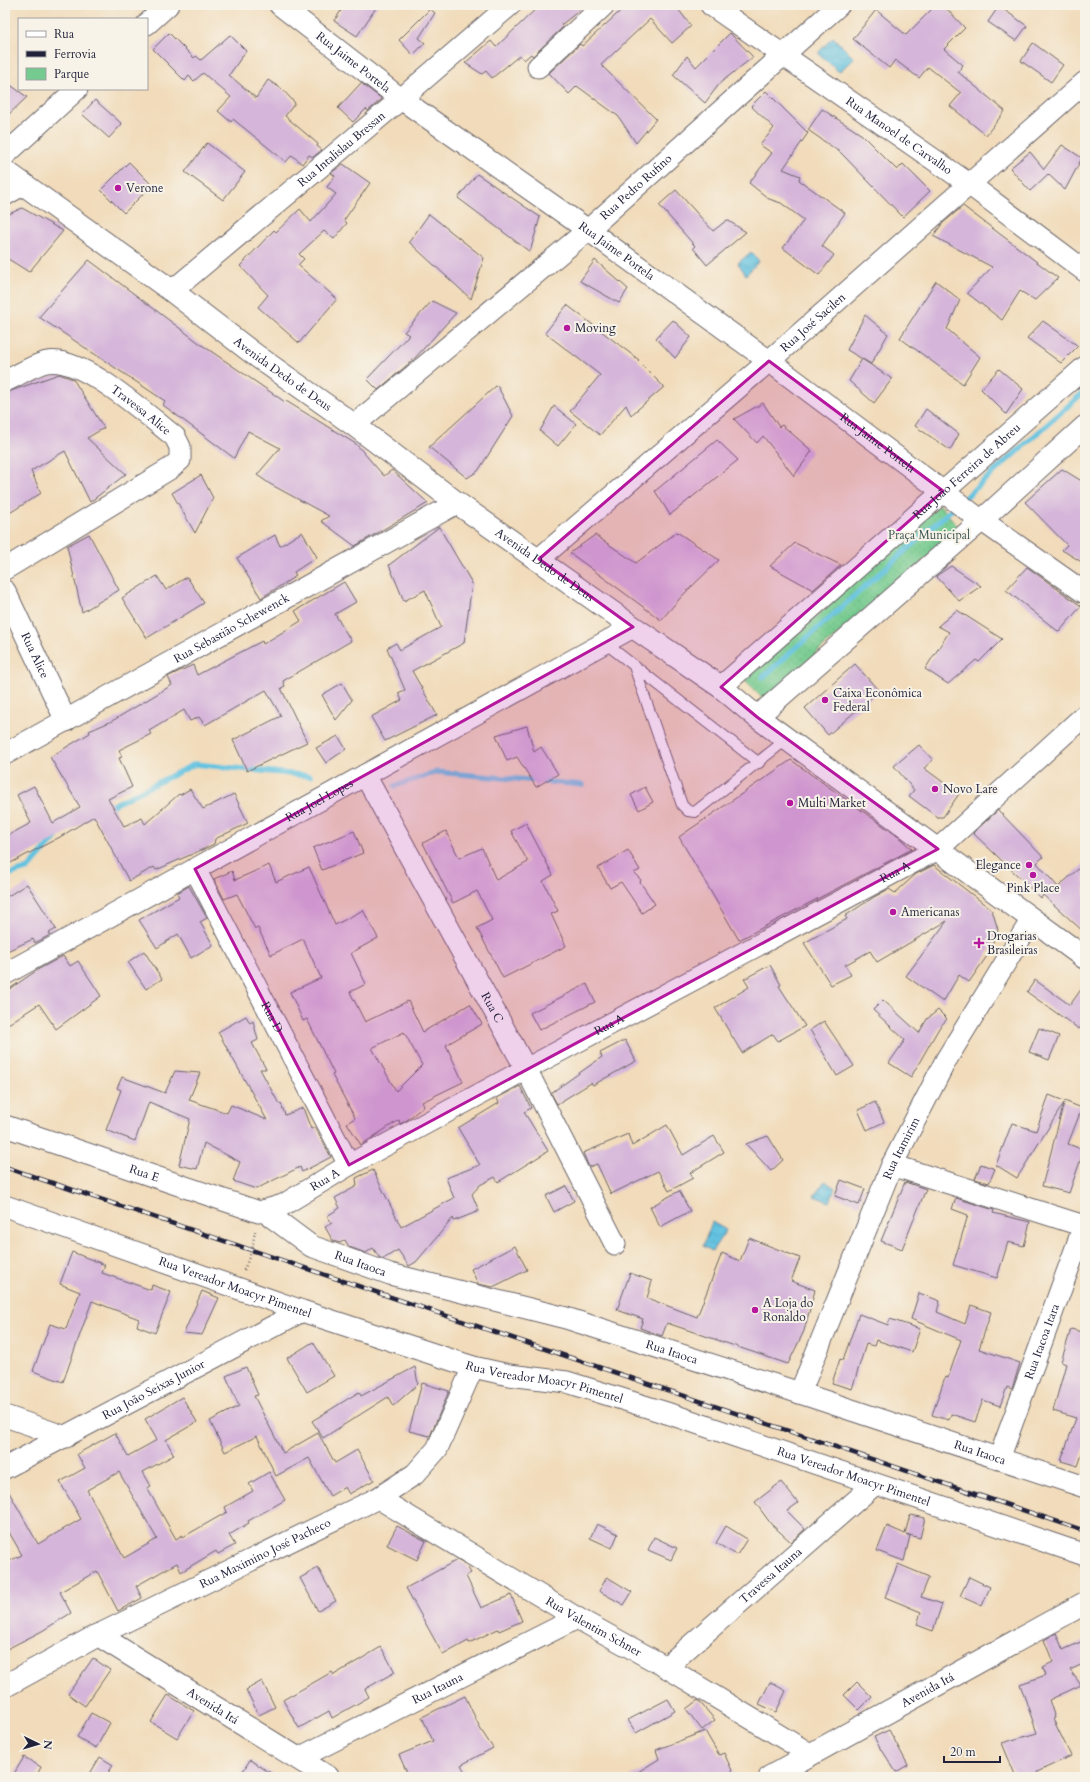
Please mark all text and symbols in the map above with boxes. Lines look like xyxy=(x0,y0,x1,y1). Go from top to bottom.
legend xyxy=(18,18,148,90)
text: Rua xyxy=(54,26,75,42)
street label: Rua Jaime Portela xyxy=(313,28,395,97)
text: Ferrovia xyxy=(54,46,97,62)
text: Parque xyxy=(54,66,89,82)
street label: Rua Manoel de Carvalho xyxy=(843,93,956,178)
street label: Rua Intalislau Bressan xyxy=(294,107,389,190)
street label: Rua Pedro Rufino xyxy=(597,150,676,223)
place label: Verone xyxy=(126,180,163,196)
marker: Verone xyxy=(113,183,123,193)
street label: Rua Jaime Portela xyxy=(575,218,659,284)
street label: Rua José Sacilen xyxy=(777,289,849,355)
place label: Moving xyxy=(575,320,616,336)
marker: Moving xyxy=(562,323,572,333)
street label: Avenida Dedo de Deus xyxy=(230,333,335,415)
street label: Travessa Alice xyxy=(108,381,174,439)
street label: Rua Jaime Portela xyxy=(837,409,919,477)
street label: Rua João Ferreira de Abreu xyxy=(909,419,1024,523)
street label: Avenida Dedo de Deus xyxy=(492,524,597,605)
park label: Praça Municipal xyxy=(888,527,970,543)
street label: Rua Sebastião Schewenck xyxy=(171,589,293,667)
street label: Rua Alice xyxy=(17,630,53,681)
place label: Caixa Econômica Federal xyxy=(833,685,923,715)
marker: Caixa Econômica Federal xyxy=(820,695,830,705)
street label: Rua Joel Lopes xyxy=(282,775,356,826)
place label: Novo Lare xyxy=(943,781,998,797)
marker: Novo Lare xyxy=(930,784,940,794)
place label: Multi Market xyxy=(798,795,866,811)
marker: Multi Market xyxy=(785,798,795,808)
street label: Rua A xyxy=(877,857,913,887)
place label: Elegance xyxy=(975,857,1021,873)
marker: Elegance xyxy=(1024,860,1034,870)
marker: Pink Place xyxy=(1028,870,1038,880)
place label: Pink Place xyxy=(1006,880,1060,896)
place label: Americanas xyxy=(901,904,960,920)
marker: Americanas xyxy=(888,907,898,917)
place label: Drogarias Brasileiras xyxy=(987,928,1038,958)
marker: Drogarias Brasileiras xyxy=(974,938,984,948)
street label: Rua C xyxy=(477,989,507,1026)
street label: Rua D xyxy=(257,999,287,1036)
street label: Rua A xyxy=(591,1010,627,1039)
street label: Rua Itamirim xyxy=(879,1113,924,1182)
street label: Rua E xyxy=(127,1161,161,1186)
street label: Rua A xyxy=(307,1164,343,1195)
street label: Rua Itaoca xyxy=(332,1247,389,1280)
street label: Rua Vereador Moacyr Pimentel xyxy=(157,1253,313,1322)
place label: A Loja do Ronaldo xyxy=(763,1295,814,1325)
street label: Rua Itacoa Itara xyxy=(1021,1301,1063,1382)
marker: A Loja do Ronaldo xyxy=(750,1305,760,1315)
street label: Rua Itaoca xyxy=(644,1336,701,1368)
street label: Rua João Seixas Junior xyxy=(99,1356,208,1423)
street label: Rua Vereador Moacyr Pimentel xyxy=(463,1357,625,1407)
street label: Rua Itaoca xyxy=(952,1436,1009,1469)
street label: Rua Vereador Moacyr Pimentel xyxy=(775,1443,932,1510)
street label: Rua Maximino José Pacheco xyxy=(197,1514,334,1592)
street label: Travessa Itauna xyxy=(736,1543,806,1607)
street label: Rua Valentim Schner xyxy=(543,1593,645,1660)
street label: Rua Itauna xyxy=(409,1668,466,1708)
street label: Avenida Itá xyxy=(898,1669,958,1711)
street label: Avenida Itá xyxy=(184,1684,242,1728)
north arrow xyxy=(18,1724,58,1764)
scale bar xyxy=(944,1738,1000,1764)
text: N xyxy=(40,1739,55,1751)
text: 20 m xyxy=(950,1744,977,1760)

